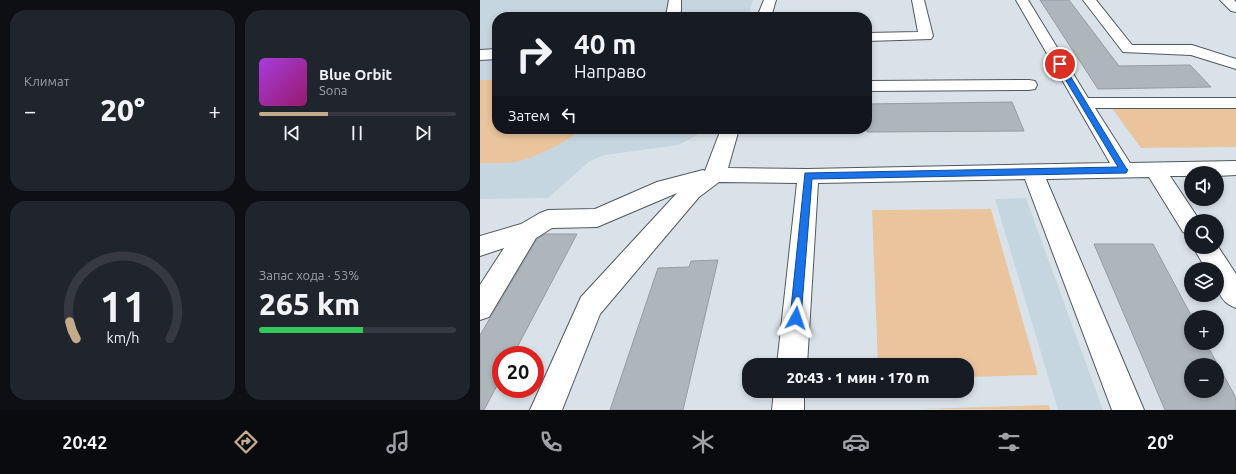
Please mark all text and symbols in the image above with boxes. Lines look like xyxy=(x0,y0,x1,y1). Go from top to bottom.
icon: right xyxy=(508,28,560,80)
text: 40 m xyxy=(574,28,636,59)
pin xyxy=(1043,47,1077,81)
icon: arrive xyxy=(1049,53,1071,75)
text: Направо xyxy=(574,61,646,81)
text: Blue Orbit xyxy=(319,66,392,83)
text: Климат xyxy=(24,74,69,88)
text: Sona xyxy=(319,83,348,97)
text: 20° xyxy=(100,93,145,127)
text: − xyxy=(24,98,36,123)
text: + xyxy=(209,98,221,123)
icon: left xyxy=(558,104,580,126)
text: Затем xyxy=(508,107,550,124)
icon: previous xyxy=(281,122,303,144)
icon: pause xyxy=(346,122,368,144)
icon: next xyxy=(412,122,434,144)
map controls xyxy=(1184,166,1224,398)
button: sound xyxy=(1184,166,1224,206)
button: search xyxy=(1184,214,1224,254)
button: layers xyxy=(1184,262,1224,302)
text: Запас хода · 53% xyxy=(259,268,359,282)
text: 11 xyxy=(99,282,146,329)
text: 265 km xyxy=(259,287,360,321)
position arrow xyxy=(775,297,817,339)
button: + xyxy=(1184,310,1224,350)
text: km/h xyxy=(106,329,139,345)
speed limit sign: 20 xyxy=(492,346,544,398)
button: − xyxy=(1184,358,1224,398)
text: 20:43 · 1 мин · 170 m xyxy=(787,369,929,386)
icon: directions xyxy=(232,428,260,456)
icon: music xyxy=(384,428,412,456)
icon: phone xyxy=(537,428,565,456)
icon: climate xyxy=(689,428,717,456)
icon: car xyxy=(842,428,870,456)
icon: filters xyxy=(995,428,1023,456)
text: 20:42 xyxy=(62,432,107,452)
text: 20° xyxy=(1147,432,1174,452)

